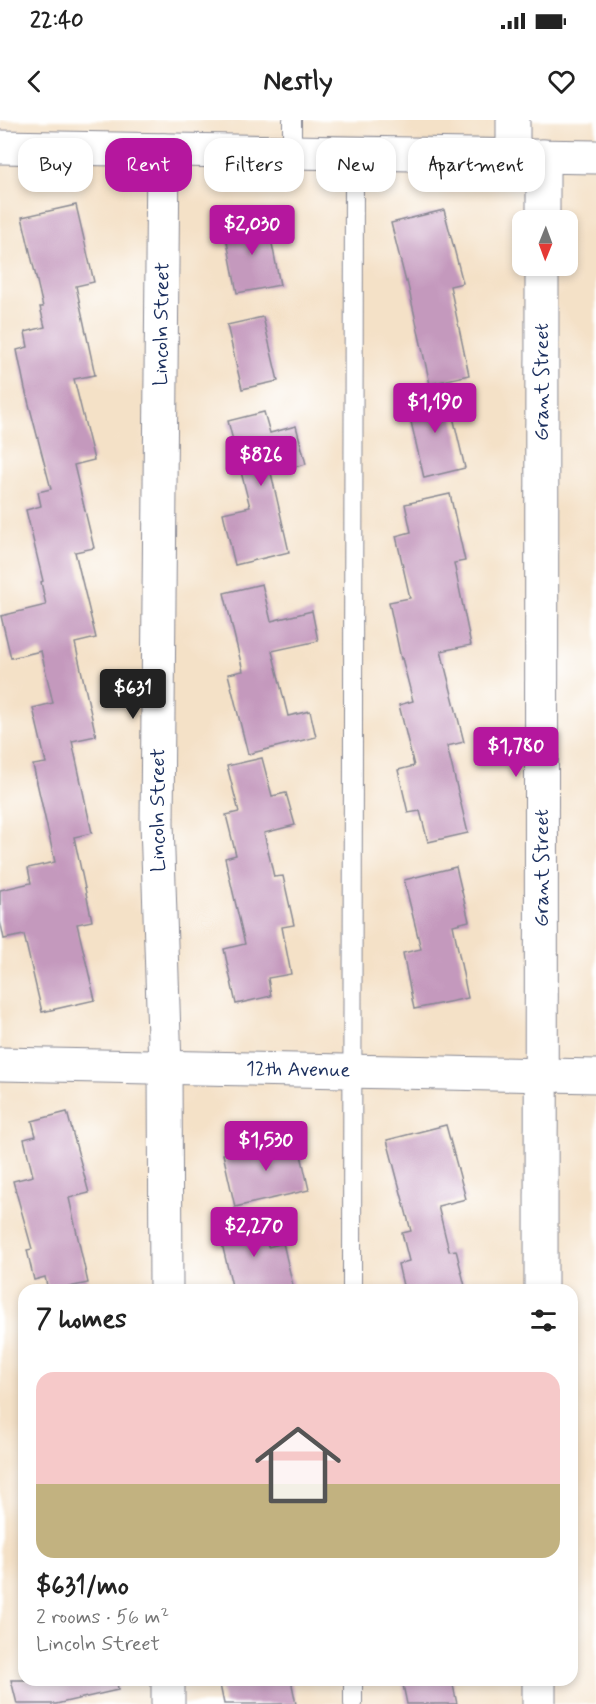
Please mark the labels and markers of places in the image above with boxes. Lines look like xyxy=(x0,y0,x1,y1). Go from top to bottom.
pin: $2,030 xyxy=(203,205,301,256)
pin: $1,190 xyxy=(386,383,484,434)
pin: $826 xyxy=(225,436,297,487)
pin: $631 xyxy=(97,669,169,720)
pin: $1,780 xyxy=(467,727,565,778)
pin: $1,530 xyxy=(217,1121,315,1172)
pin: $2,270 xyxy=(205,1207,303,1258)

